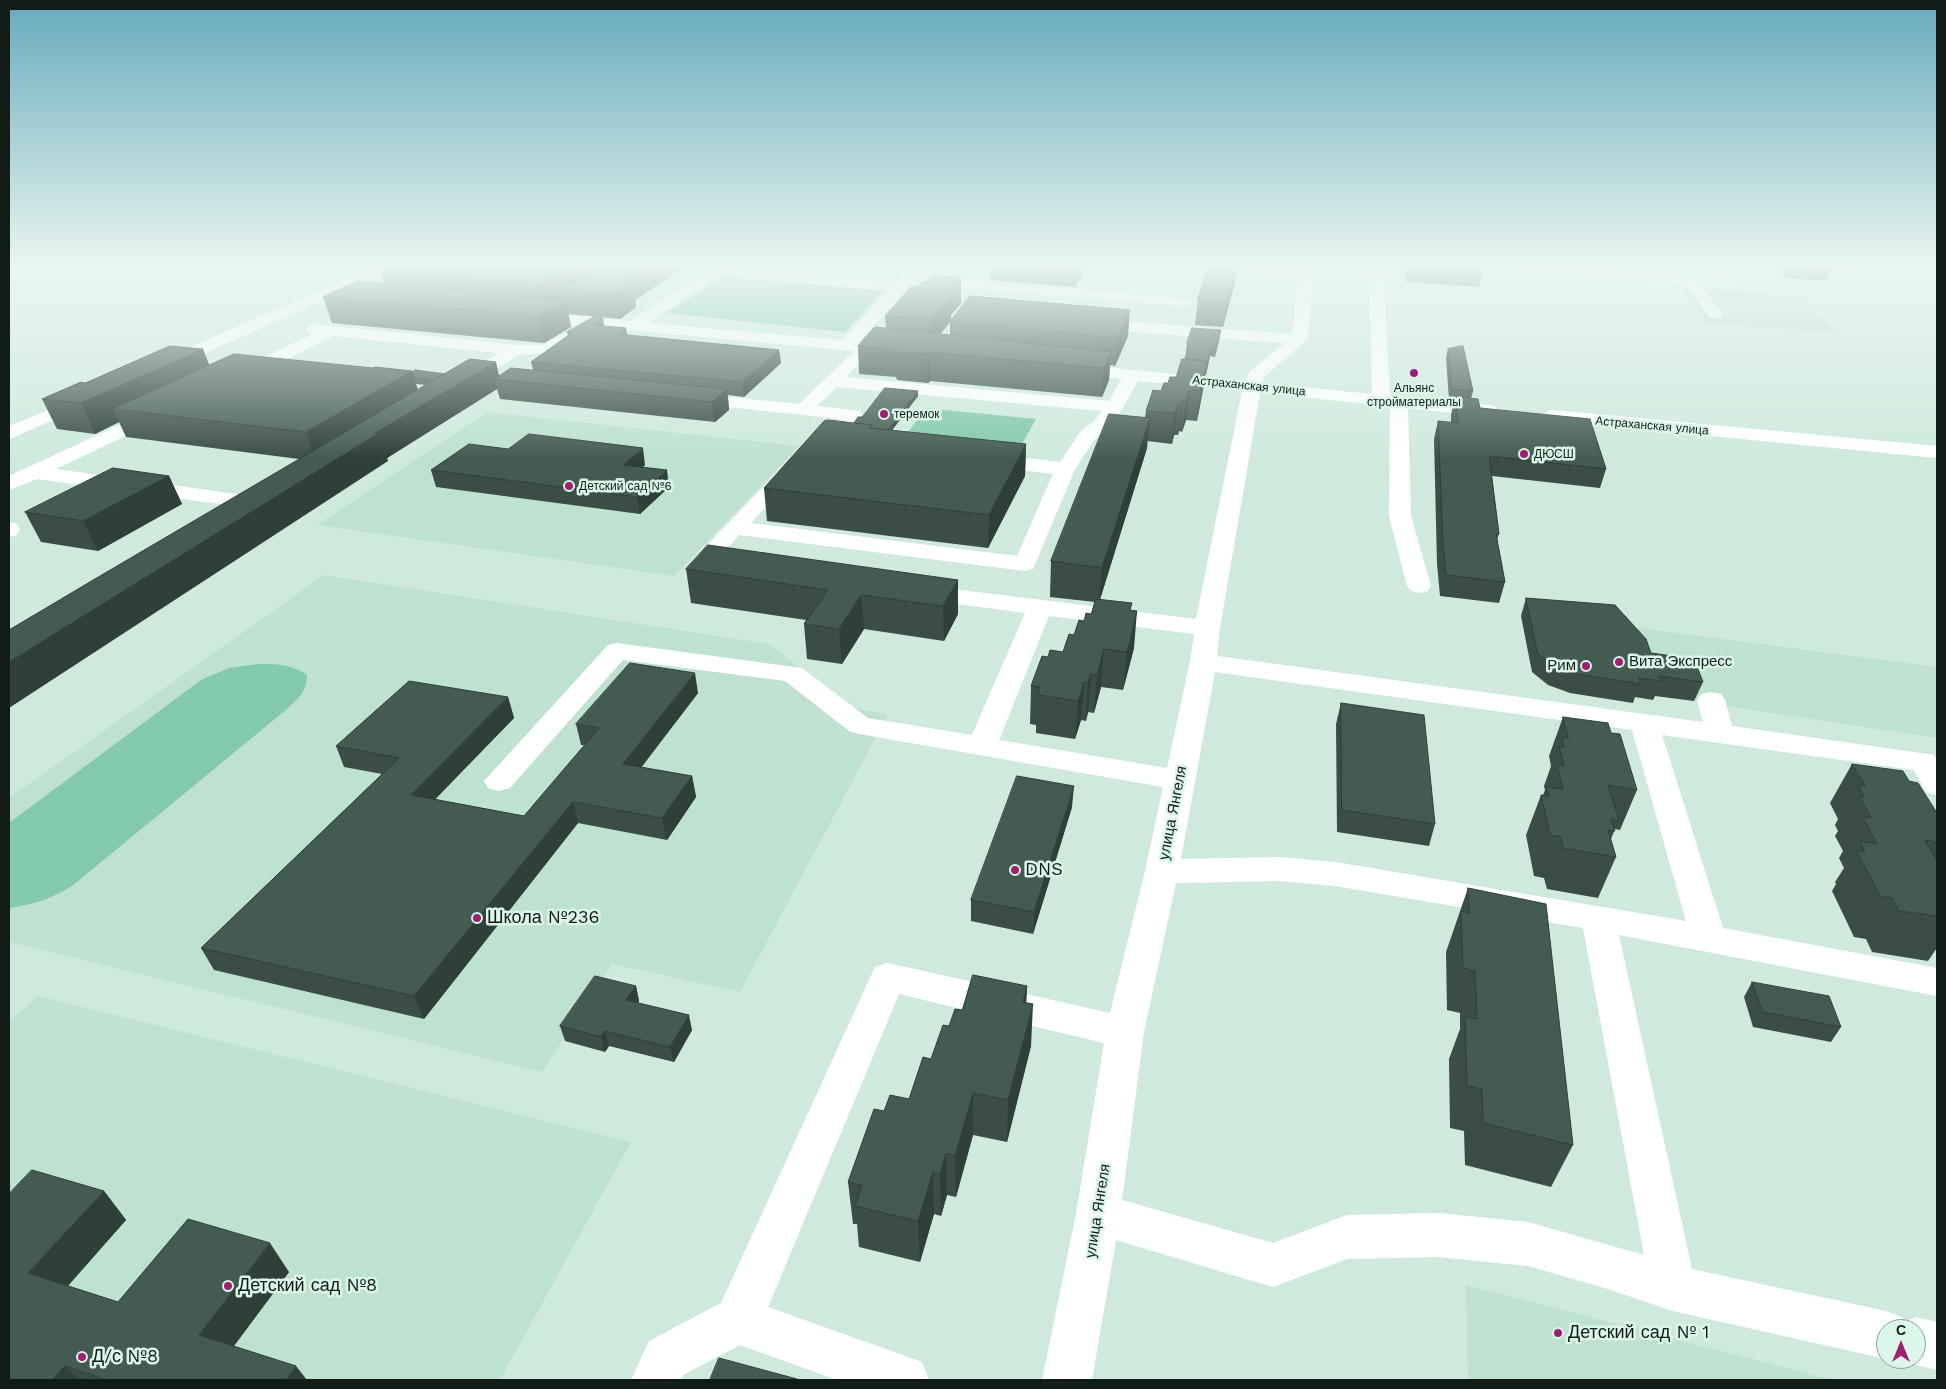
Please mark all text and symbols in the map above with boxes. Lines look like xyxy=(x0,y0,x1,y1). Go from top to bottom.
marker: Альянс стройматериалы xyxy=(1408,367,1420,379)
street label: Астраханская улица xyxy=(1192,373,1306,399)
place label: Альянс стройматериалы xyxy=(1367,381,1461,409)
place label: теремок xyxy=(894,407,940,421)
marker: теремок xyxy=(878,408,890,420)
street label: Астраханская улица xyxy=(1595,414,1709,438)
place label: ДЮСШ xyxy=(1534,447,1574,461)
marker: ДЮСШ xyxy=(1518,448,1530,460)
place label: Детский сад №6 xyxy=(579,479,672,493)
marker: Детский сад №6 xyxy=(563,480,575,492)
place label: Вита Экспресс xyxy=(1629,653,1732,671)
marker: Вита Экспресс xyxy=(1613,656,1625,668)
place label: Рим xyxy=(1547,657,1576,675)
marker: Рим xyxy=(1580,660,1592,672)
street label: улица Янгеля xyxy=(1155,764,1191,862)
place label: DNS xyxy=(1025,859,1063,881)
marker: DNS xyxy=(1009,864,1021,876)
place label: Школа №236 xyxy=(487,907,599,929)
marker: Школа №236 xyxy=(471,912,483,924)
street label: улица Янгеля xyxy=(1082,1163,1114,1259)
place label: Детский сад №8 xyxy=(238,1275,377,1297)
marker: Детский сад №8 xyxy=(222,1280,234,1292)
north arrow xyxy=(1876,1319,1926,1369)
place label: Детский сад № 1 xyxy=(1568,1322,1709,1344)
text: С xyxy=(1896,1322,1906,1338)
marker: Детский сад № 1 xyxy=(1552,1327,1564,1339)
place label: Д/с №8 xyxy=(92,1346,158,1368)
marker: Д/с №8 xyxy=(76,1351,88,1363)

